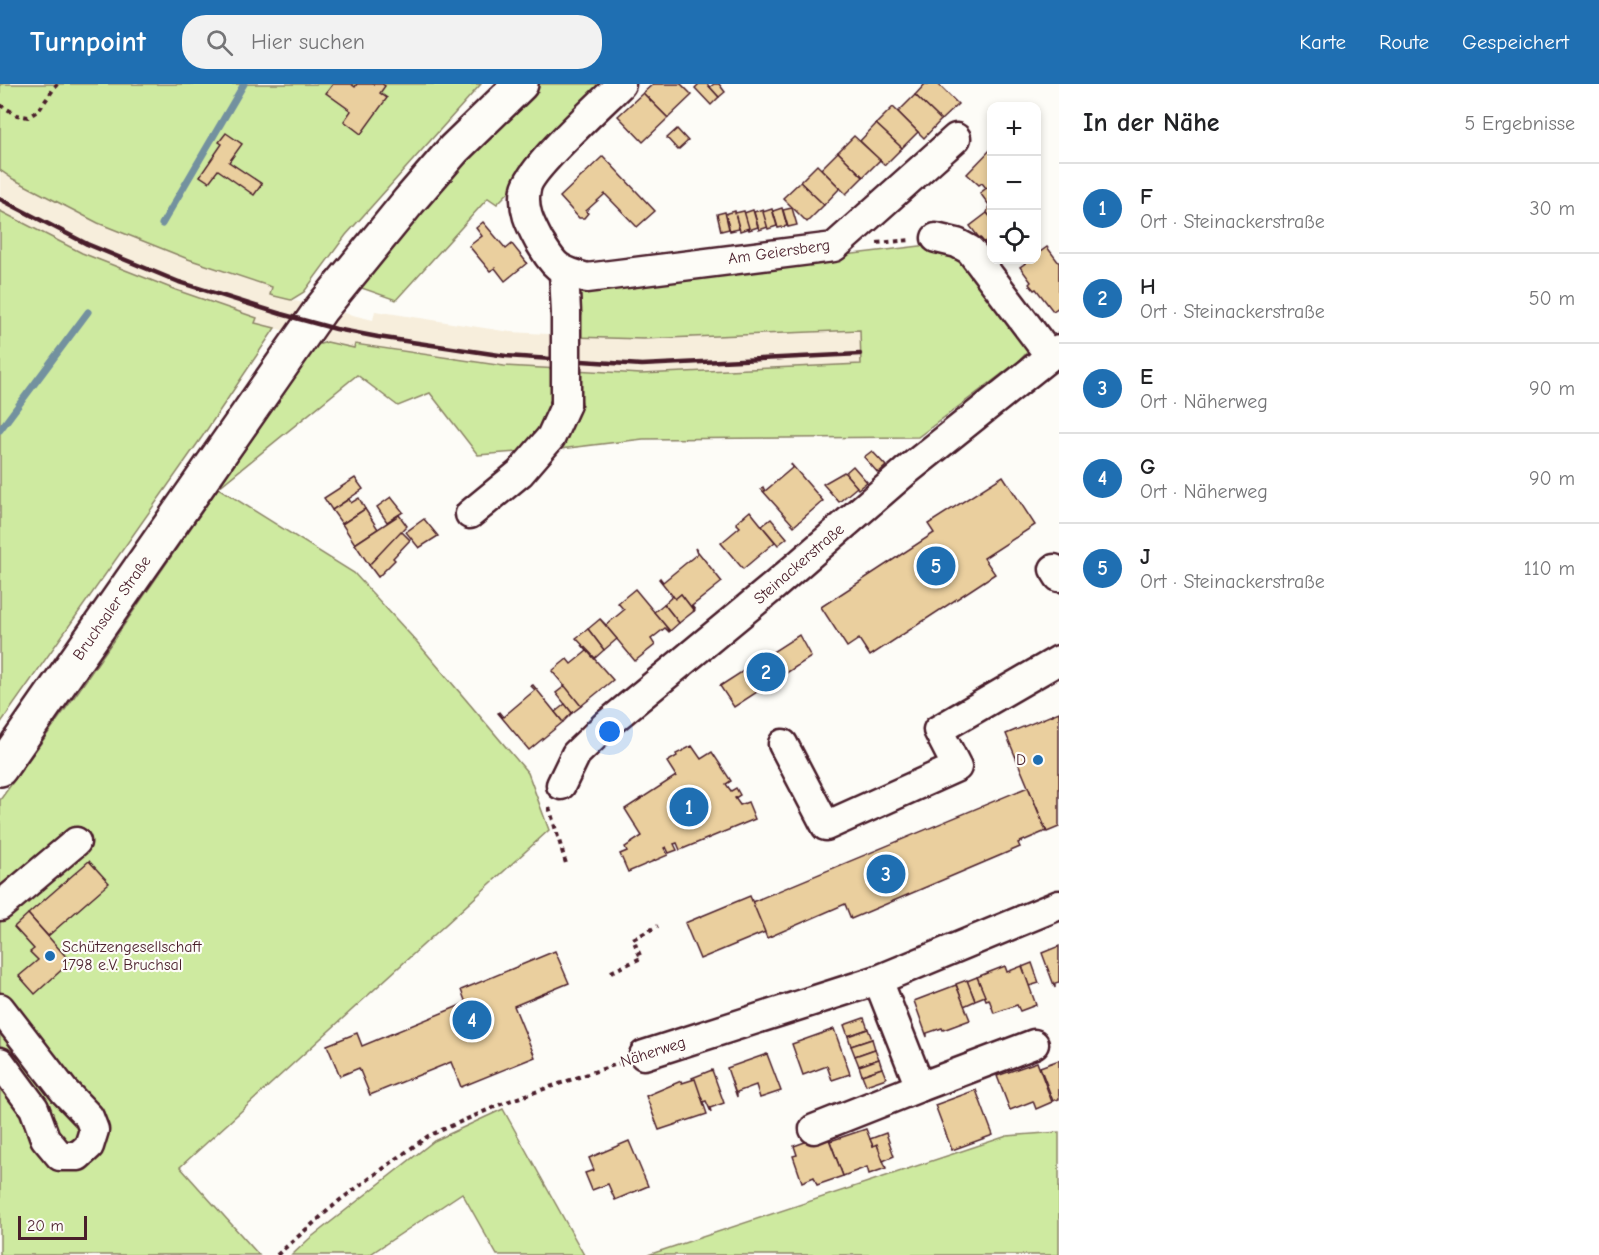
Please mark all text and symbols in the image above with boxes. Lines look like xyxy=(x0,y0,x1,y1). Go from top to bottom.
search box xyxy=(182,15,602,69)
text: Turnpoint xyxy=(30,26,146,58)
icon: search xyxy=(203,26,236,59)
text: Hier suchen xyxy=(251,29,365,55)
text: Karte xyxy=(1299,30,1346,54)
text: Route xyxy=(1379,30,1429,54)
text: Gespeichert xyxy=(1462,30,1569,54)
map controls xyxy=(987,102,1041,264)
button: + xyxy=(987,102,1041,156)
text: In der Nähe xyxy=(1083,108,1220,138)
text: 5 Ergebnisse xyxy=(1465,112,1575,135)
button: − xyxy=(987,156,1041,210)
text: F xyxy=(1140,184,1153,210)
text: 1 xyxy=(1099,197,1106,220)
text: 30 m xyxy=(1529,197,1575,220)
button: locate xyxy=(987,210,1041,264)
text: Ort · Steinackerstraße xyxy=(1140,210,1325,233)
street label: Am Geiersberg xyxy=(727,236,831,268)
text: H xyxy=(1140,274,1156,300)
text: 2 xyxy=(1098,287,1107,310)
text: 50 m xyxy=(1529,287,1575,310)
text: Ort · Steinackerstraße xyxy=(1140,300,1325,323)
text: E xyxy=(1140,364,1153,390)
text: 3 xyxy=(1098,377,1107,400)
text: 90 m xyxy=(1529,377,1575,400)
text: Ort · Näherweg xyxy=(1140,390,1268,413)
text: G xyxy=(1140,454,1156,480)
text: 4 xyxy=(1098,467,1107,490)
text: 90 m xyxy=(1529,467,1575,490)
text: Ort · Näherweg xyxy=(1140,480,1268,503)
street label: Steinackerstraße xyxy=(750,520,848,608)
pin: 5 xyxy=(916,544,956,588)
text: J xyxy=(1140,544,1150,570)
street label: Bruchsaler Straße xyxy=(69,552,155,664)
text: 5 xyxy=(1097,557,1108,580)
text: 110 m xyxy=(1524,557,1575,580)
text: Ort · Steinackerstraße xyxy=(1140,570,1325,593)
pin: 2 xyxy=(746,650,786,694)
your location xyxy=(595,717,624,746)
place label: D xyxy=(1016,751,1026,769)
marker: D xyxy=(1031,753,1045,767)
pin: 1 xyxy=(670,784,708,830)
pin: 3 xyxy=(866,852,906,896)
place label: Schützengesellschaft 1798 e.V. Bruchsal xyxy=(62,938,202,974)
marker: Schützengesellschaft 1798 e.V. Bruchsal xyxy=(43,949,57,963)
pin: 4 xyxy=(452,998,492,1042)
street label: Näherweg xyxy=(618,1033,688,1071)
scale bar xyxy=(18,1213,87,1240)
text: 20 m xyxy=(27,1217,64,1235)

